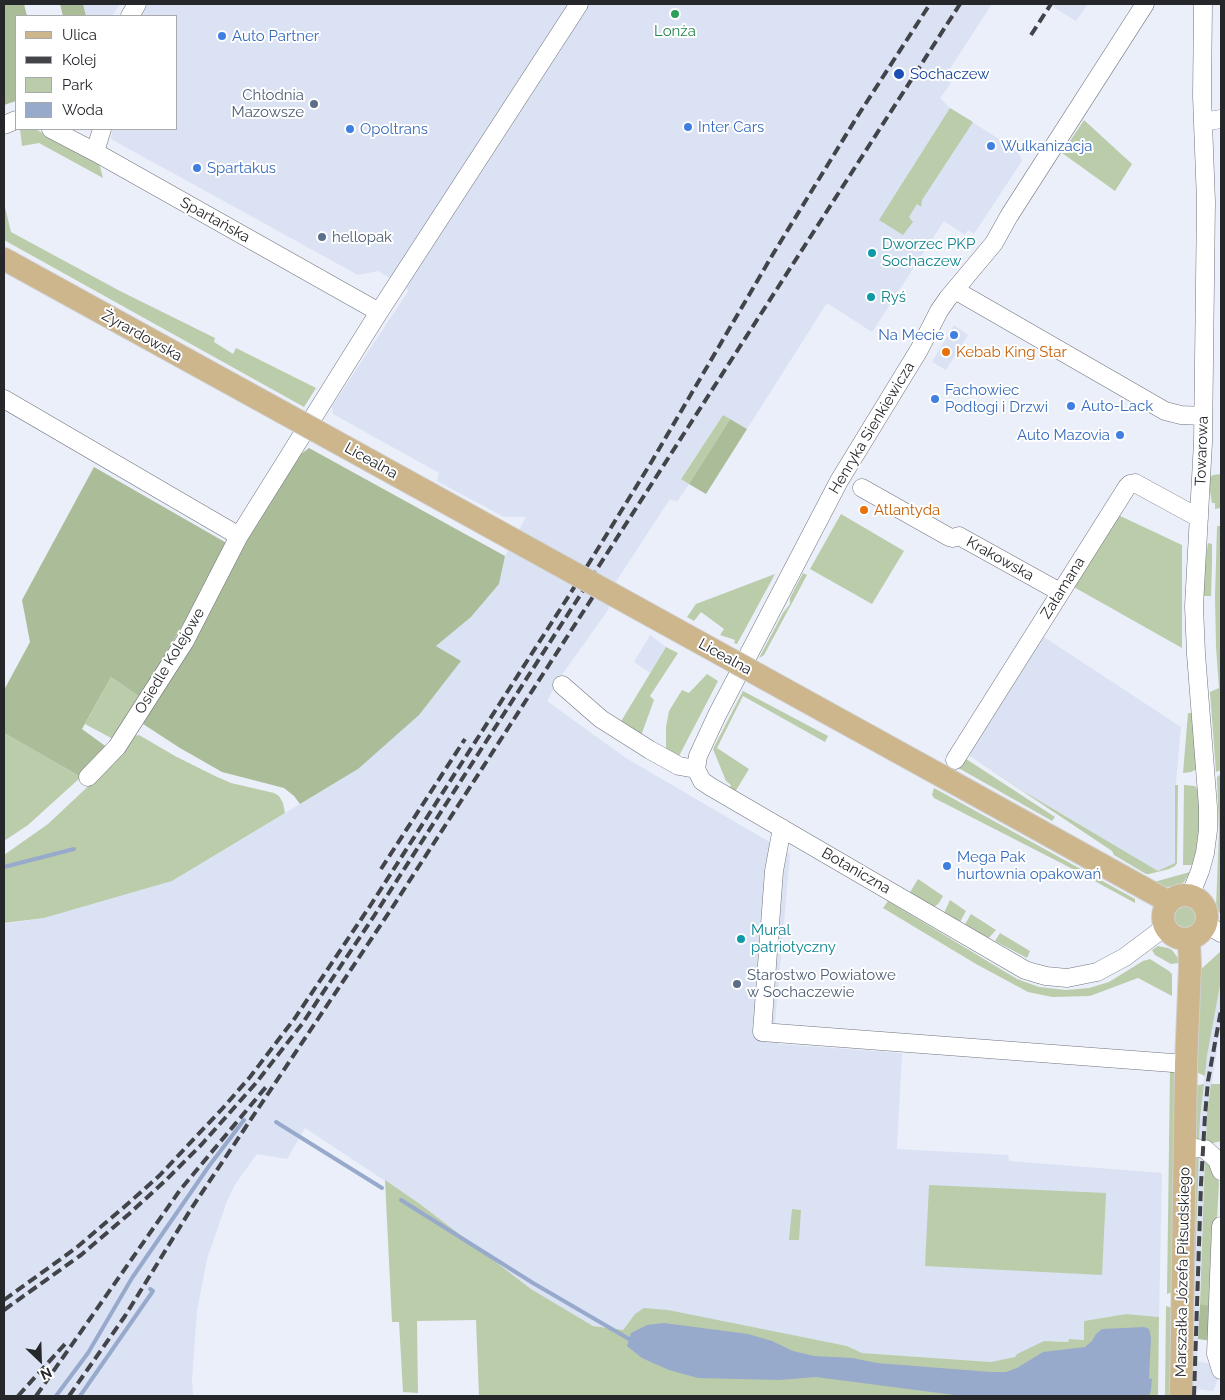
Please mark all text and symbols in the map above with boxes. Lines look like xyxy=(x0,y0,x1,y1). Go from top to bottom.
marker: Lonża xyxy=(669,8,681,20)
legend xyxy=(15,15,178,130)
place label: Lonża xyxy=(654,22,696,40)
text: Ulica xyxy=(62,26,97,44)
place label: Auto Partner xyxy=(232,27,319,45)
marker: Auto Partner xyxy=(216,30,228,42)
text: Kolej xyxy=(62,51,96,69)
place label: Sochaczew xyxy=(910,65,989,83)
marker: Sochaczew xyxy=(892,67,906,81)
text: Park xyxy=(62,76,93,94)
place label: Chłodnia Mazowsze xyxy=(232,86,304,121)
marker: Chłodnia Mazowsze xyxy=(308,98,320,110)
text: Woda xyxy=(62,101,103,119)
place label: Inter Cars xyxy=(698,118,764,136)
place label: Opoltrans xyxy=(360,120,428,138)
marker: Inter Cars xyxy=(682,121,694,133)
marker: Opoltrans xyxy=(344,123,356,135)
place label: Wulkanizacja xyxy=(1001,137,1093,155)
marker: Wulkanizacja xyxy=(985,140,997,152)
place label: Spartakus xyxy=(207,159,276,177)
marker: Spartakus xyxy=(191,162,203,174)
street label: Spartańska xyxy=(177,193,253,247)
place label: hellopak xyxy=(332,228,392,246)
marker: hellopak xyxy=(316,231,328,243)
place label: Dworzec PKP Sochaczew xyxy=(882,235,975,270)
marker: Dworzec PKP Sochaczew xyxy=(866,247,878,259)
place label: Ryś xyxy=(881,288,906,306)
marker: Ryś xyxy=(865,291,877,303)
street label: Żyrardowska xyxy=(99,307,185,365)
place label: Na Mecie xyxy=(878,326,944,344)
marker: Na Mecie xyxy=(948,329,960,341)
place label: Kebab King Star xyxy=(956,343,1067,361)
marker: Kebab King Star xyxy=(940,346,952,358)
street label: Henryka Sienkiewicza xyxy=(825,359,919,497)
place label: Fachowiec Podłogi i Drzwi xyxy=(945,381,1048,416)
marker: Fachowiec Podłogi i Drzwi xyxy=(929,393,941,405)
place label: Auto-Lack xyxy=(1081,397,1153,415)
marker: Auto-Lack xyxy=(1065,400,1077,412)
street label: Towarowa xyxy=(1192,416,1212,486)
place label: Auto Mazovia xyxy=(1017,426,1110,444)
marker: Auto Mazovia xyxy=(1114,429,1126,441)
street label: Licealna xyxy=(341,439,401,483)
place label: Atlantyda xyxy=(874,501,940,519)
marker: Atlantyda xyxy=(858,504,870,516)
street label: Krakowska xyxy=(963,533,1037,585)
street label: Załamana xyxy=(1037,554,1089,622)
street label: Osiedle Kolejowe xyxy=(131,605,209,717)
street label: Licealna xyxy=(695,635,755,679)
street label: Botaniczna xyxy=(818,844,894,898)
place label: Mega Pak hurtownia opakowań xyxy=(957,848,1101,883)
marker: Mega Pak hurtownia opakowań xyxy=(941,860,953,872)
place label: Mural patriotyczny xyxy=(751,921,836,956)
marker: Mural patriotyczny xyxy=(735,933,747,945)
place label: Starostwo Powiatowe w Sochaczewie xyxy=(747,966,896,1001)
marker: Starostwo Powiatowe w Sochaczewie xyxy=(731,978,743,990)
street label: Marszałka Józefa Piłsudskiego xyxy=(1172,1167,1194,1377)
north arrow xyxy=(15,1335,65,1385)
text: N xyxy=(38,1364,54,1383)

